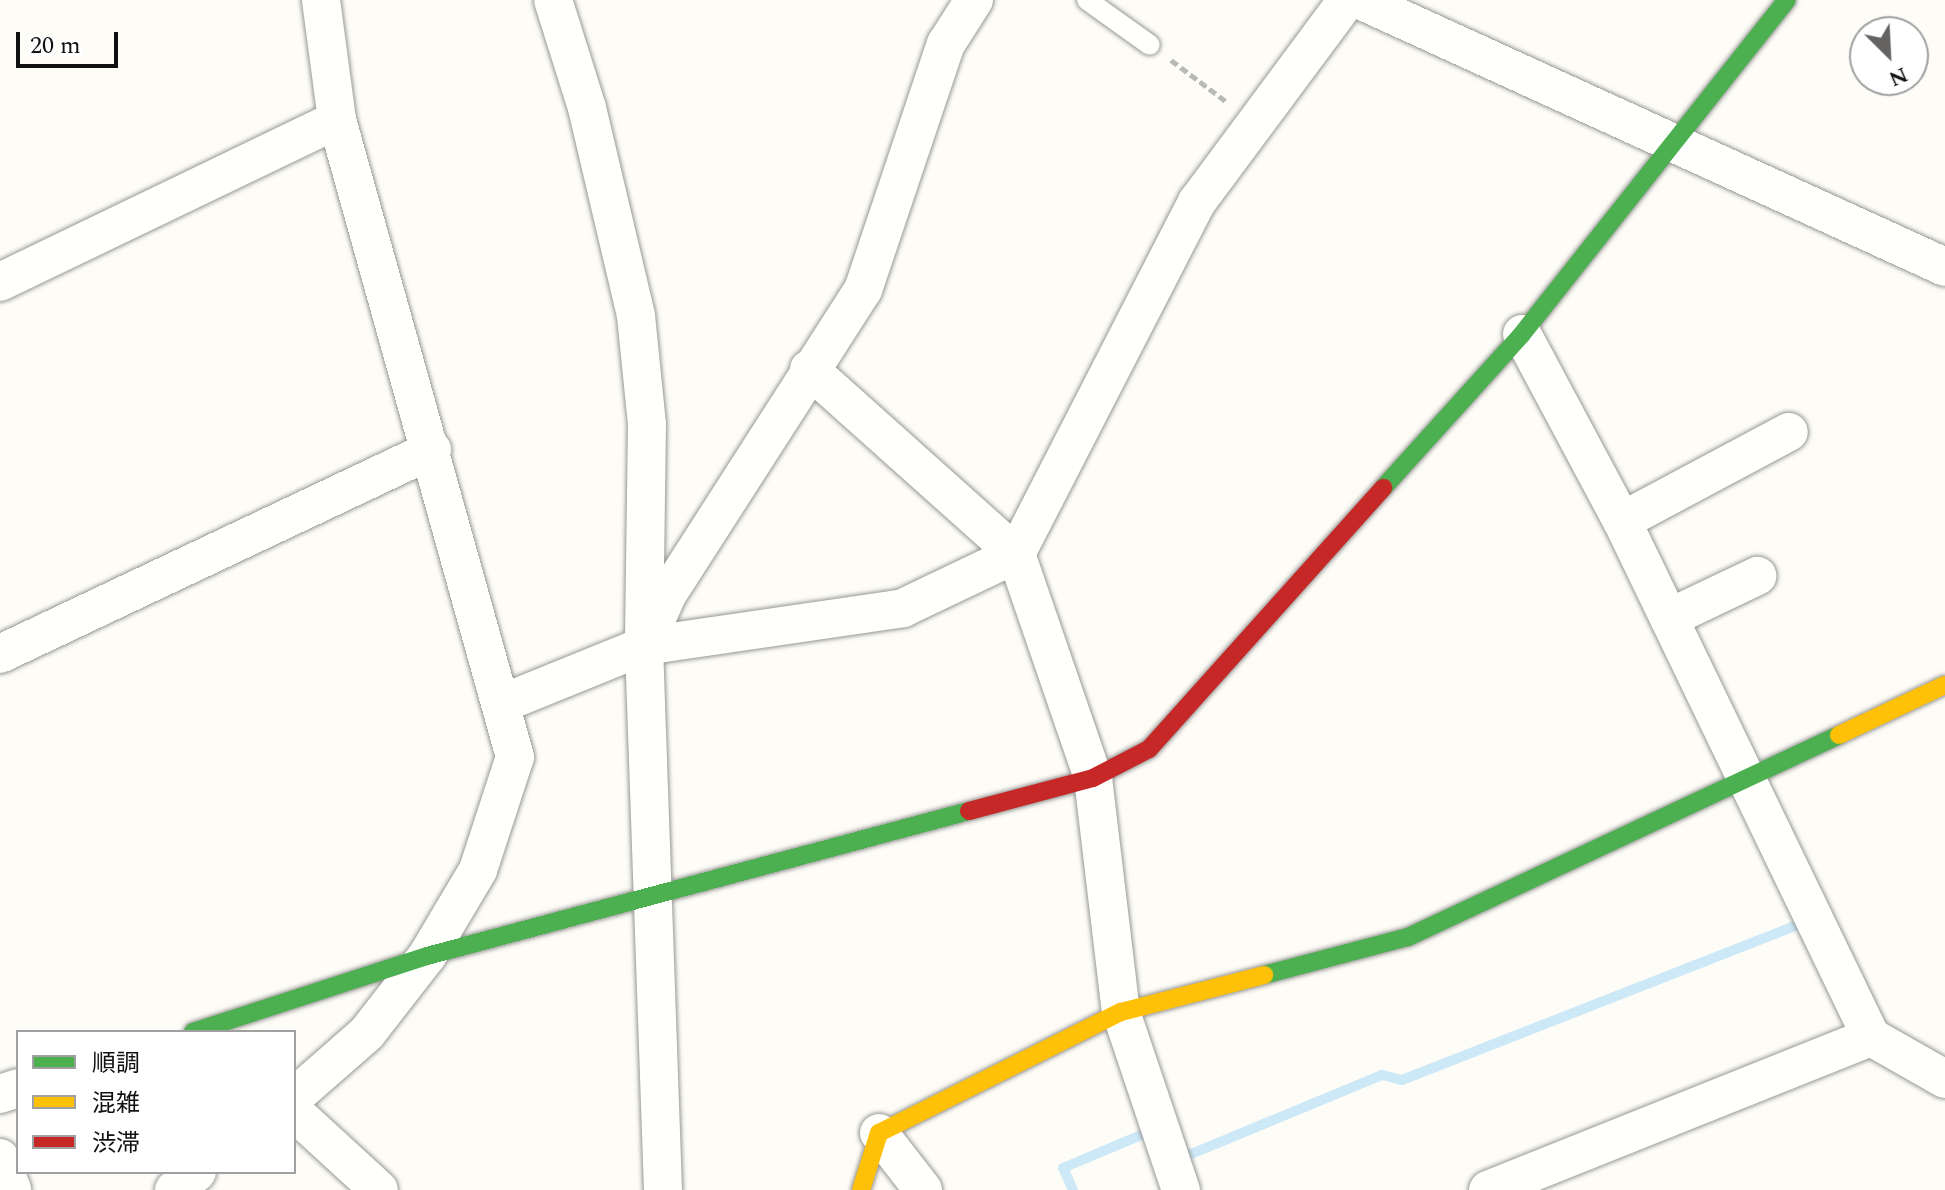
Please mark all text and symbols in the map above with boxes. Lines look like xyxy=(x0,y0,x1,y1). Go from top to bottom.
scale bar xyxy=(20,16,122,66)
north arrow xyxy=(1849,16,1929,96)
text: 20 m xyxy=(30,28,81,64)
text: N xyxy=(1883,58,1913,95)
legend xyxy=(16,1030,296,1174)
text: 順調 xyxy=(92,1046,140,1082)
text: 混雑 xyxy=(92,1086,140,1122)
text: 渋滞 xyxy=(92,1126,140,1162)

